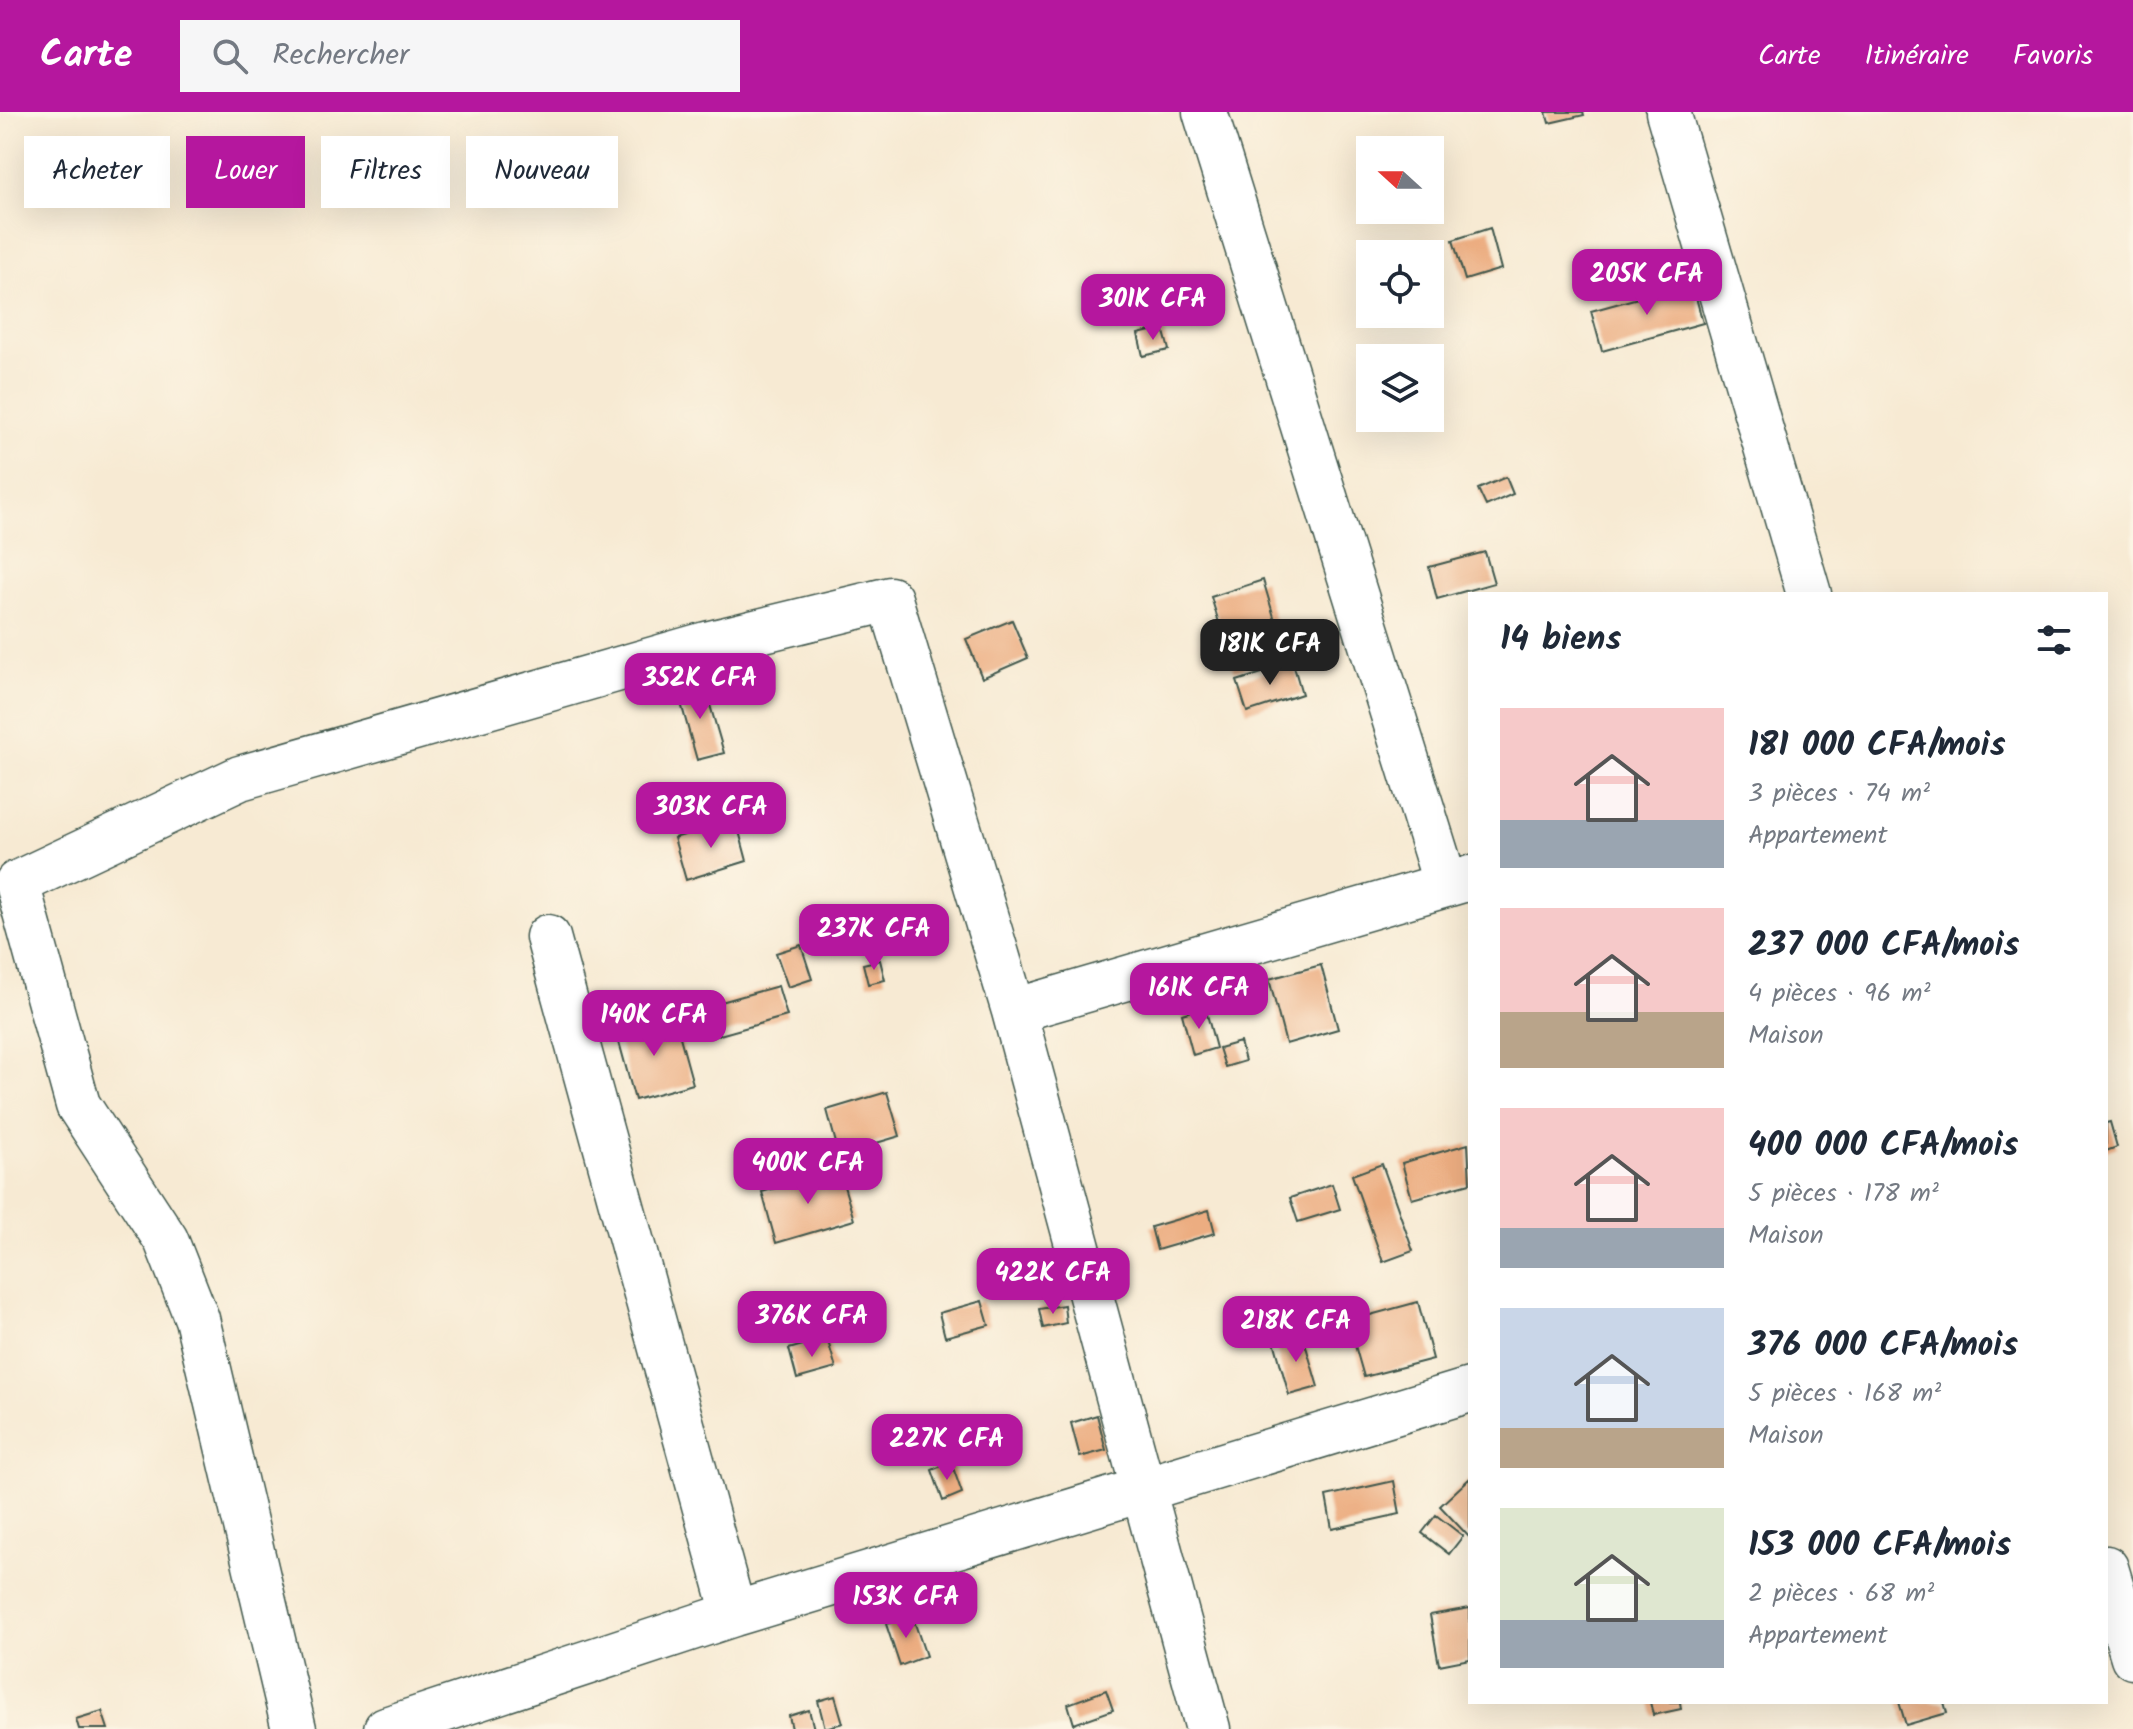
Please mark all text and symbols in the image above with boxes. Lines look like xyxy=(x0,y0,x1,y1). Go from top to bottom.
search box xyxy=(180,20,740,92)
text: Carte xyxy=(40,26,132,86)
text: Rechercher xyxy=(272,32,409,80)
icon: search xyxy=(208,34,252,78)
text: Carte xyxy=(1758,34,1821,79)
text: Itinéraire xyxy=(1865,34,1969,79)
text: Favoris xyxy=(2013,34,2093,79)
chip: Acheter xyxy=(24,136,170,208)
chip: Louer xyxy=(186,136,305,208)
chip: Filtres xyxy=(321,136,450,208)
chip: Nouveau xyxy=(466,136,618,208)
north arrow xyxy=(1356,136,1444,224)
map controls xyxy=(1356,136,1444,432)
button: locate xyxy=(1356,240,1444,328)
pin: 205K CFA xyxy=(1564,249,1730,317)
text: 205K CFA xyxy=(1590,254,1704,296)
pin: 301K CFA xyxy=(1070,274,1236,342)
text: 301K CFA xyxy=(1099,279,1207,321)
button: layers xyxy=(1356,344,1444,432)
text: 14 biens xyxy=(1500,613,1621,667)
icon: filters xyxy=(2032,618,2076,662)
pin: 181K CFA xyxy=(1187,619,1353,687)
text: 181K CFA xyxy=(1218,624,1322,666)
pin: 352K CFA xyxy=(617,653,783,721)
text: 352K CFA xyxy=(643,658,757,700)
text: 181 000 CFA/mois xyxy=(1748,719,2006,773)
icon: home xyxy=(1564,740,1660,836)
text: 3 pièces · 74 m² xyxy=(1748,773,1930,815)
pin: 303K CFA xyxy=(628,782,794,850)
text: 303K CFA xyxy=(654,787,768,829)
text: Appartement xyxy=(1748,815,1888,857)
pin: 237K CFA xyxy=(791,904,957,972)
text: 237K CFA xyxy=(817,909,931,951)
text: 237 000 CFA/mois xyxy=(1748,919,2019,973)
icon: home xyxy=(1564,940,1660,1036)
pin: 161K CFA xyxy=(1116,963,1282,1031)
text: 161K CFA xyxy=(1148,968,1250,1010)
text: 4 pièces · 96 m² xyxy=(1748,973,1930,1015)
pin: 140K CFA xyxy=(571,990,737,1058)
text: 140K CFA xyxy=(600,995,708,1037)
text: Maison xyxy=(1748,1015,1824,1057)
text: 400 000 CFA/mois xyxy=(1748,1119,2018,1173)
pin: 400K CFA xyxy=(725,1138,891,1206)
icon: home xyxy=(1564,1140,1660,1236)
text: 400K CFA xyxy=(751,1143,865,1185)
text: 5 pièces · 178 m² xyxy=(1748,1173,1939,1215)
text: Maison xyxy=(1748,1215,1824,1257)
pin: 422K CFA xyxy=(970,1248,1136,1316)
text: 422K CFA xyxy=(995,1253,1111,1295)
pin: 376K CFA xyxy=(729,1291,895,1359)
text: 376K CFA xyxy=(756,1296,868,1338)
pin: 218K CFA xyxy=(1213,1296,1379,1364)
text: 218K CFA xyxy=(1241,1301,1351,1343)
text: 376 000 CFA/mois xyxy=(1748,1319,2018,1373)
icon: home xyxy=(1564,1340,1660,1436)
text: 5 pièces · 168 m² xyxy=(1748,1373,1941,1415)
pin: 227K CFA xyxy=(864,1414,1030,1482)
text: Maison xyxy=(1748,1415,1824,1457)
text: 227K CFA xyxy=(890,1419,1004,1461)
text: 153 000 CFA/mois xyxy=(1748,1519,2011,1573)
icon: home xyxy=(1564,1540,1660,1636)
pin: 153K CFA xyxy=(823,1572,989,1640)
text: 2 pièces · 68 m² xyxy=(1748,1573,1934,1615)
text: 153K CFA xyxy=(852,1577,960,1619)
text: Appartement xyxy=(1748,1615,1888,1657)

